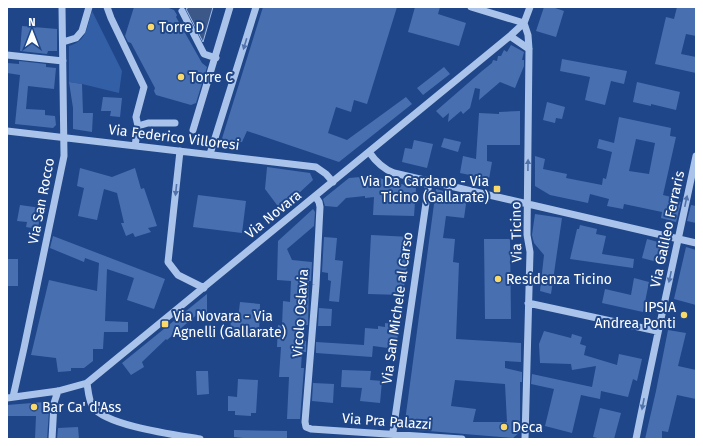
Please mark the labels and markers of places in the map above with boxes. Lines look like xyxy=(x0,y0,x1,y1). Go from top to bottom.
place label: Torre D xyxy=(159,19,204,36)
marker: Torre D xyxy=(146,22,156,32)
place label: Torre C xyxy=(189,69,233,86)
marker: Torre C xyxy=(176,72,186,82)
place label: Via Da Cardano - Via Ticino (Gallarate) xyxy=(361,173,489,206)
marker: Via Da Cardano - Via Ticino (Gallarate) xyxy=(492,184,502,194)
place label: Residenza Ticino xyxy=(506,271,612,288)
marker: Residenza Ticino xyxy=(493,274,503,284)
place label: IPSIA Andrea Ponti xyxy=(595,299,676,332)
place label: Via Novara - Via Agnelli (Gallarate) xyxy=(173,308,286,341)
marker: IPSIA Andrea Ponti xyxy=(679,310,689,320)
marker: Via Novara - Via Agnelli (Gallarate) xyxy=(160,319,170,329)
place label: Bar Ca' d'Ass xyxy=(42,399,122,416)
marker: Bar Ca' d'Ass xyxy=(29,402,39,412)
place label: Deca xyxy=(512,419,543,436)
marker: Deca xyxy=(499,422,509,432)

